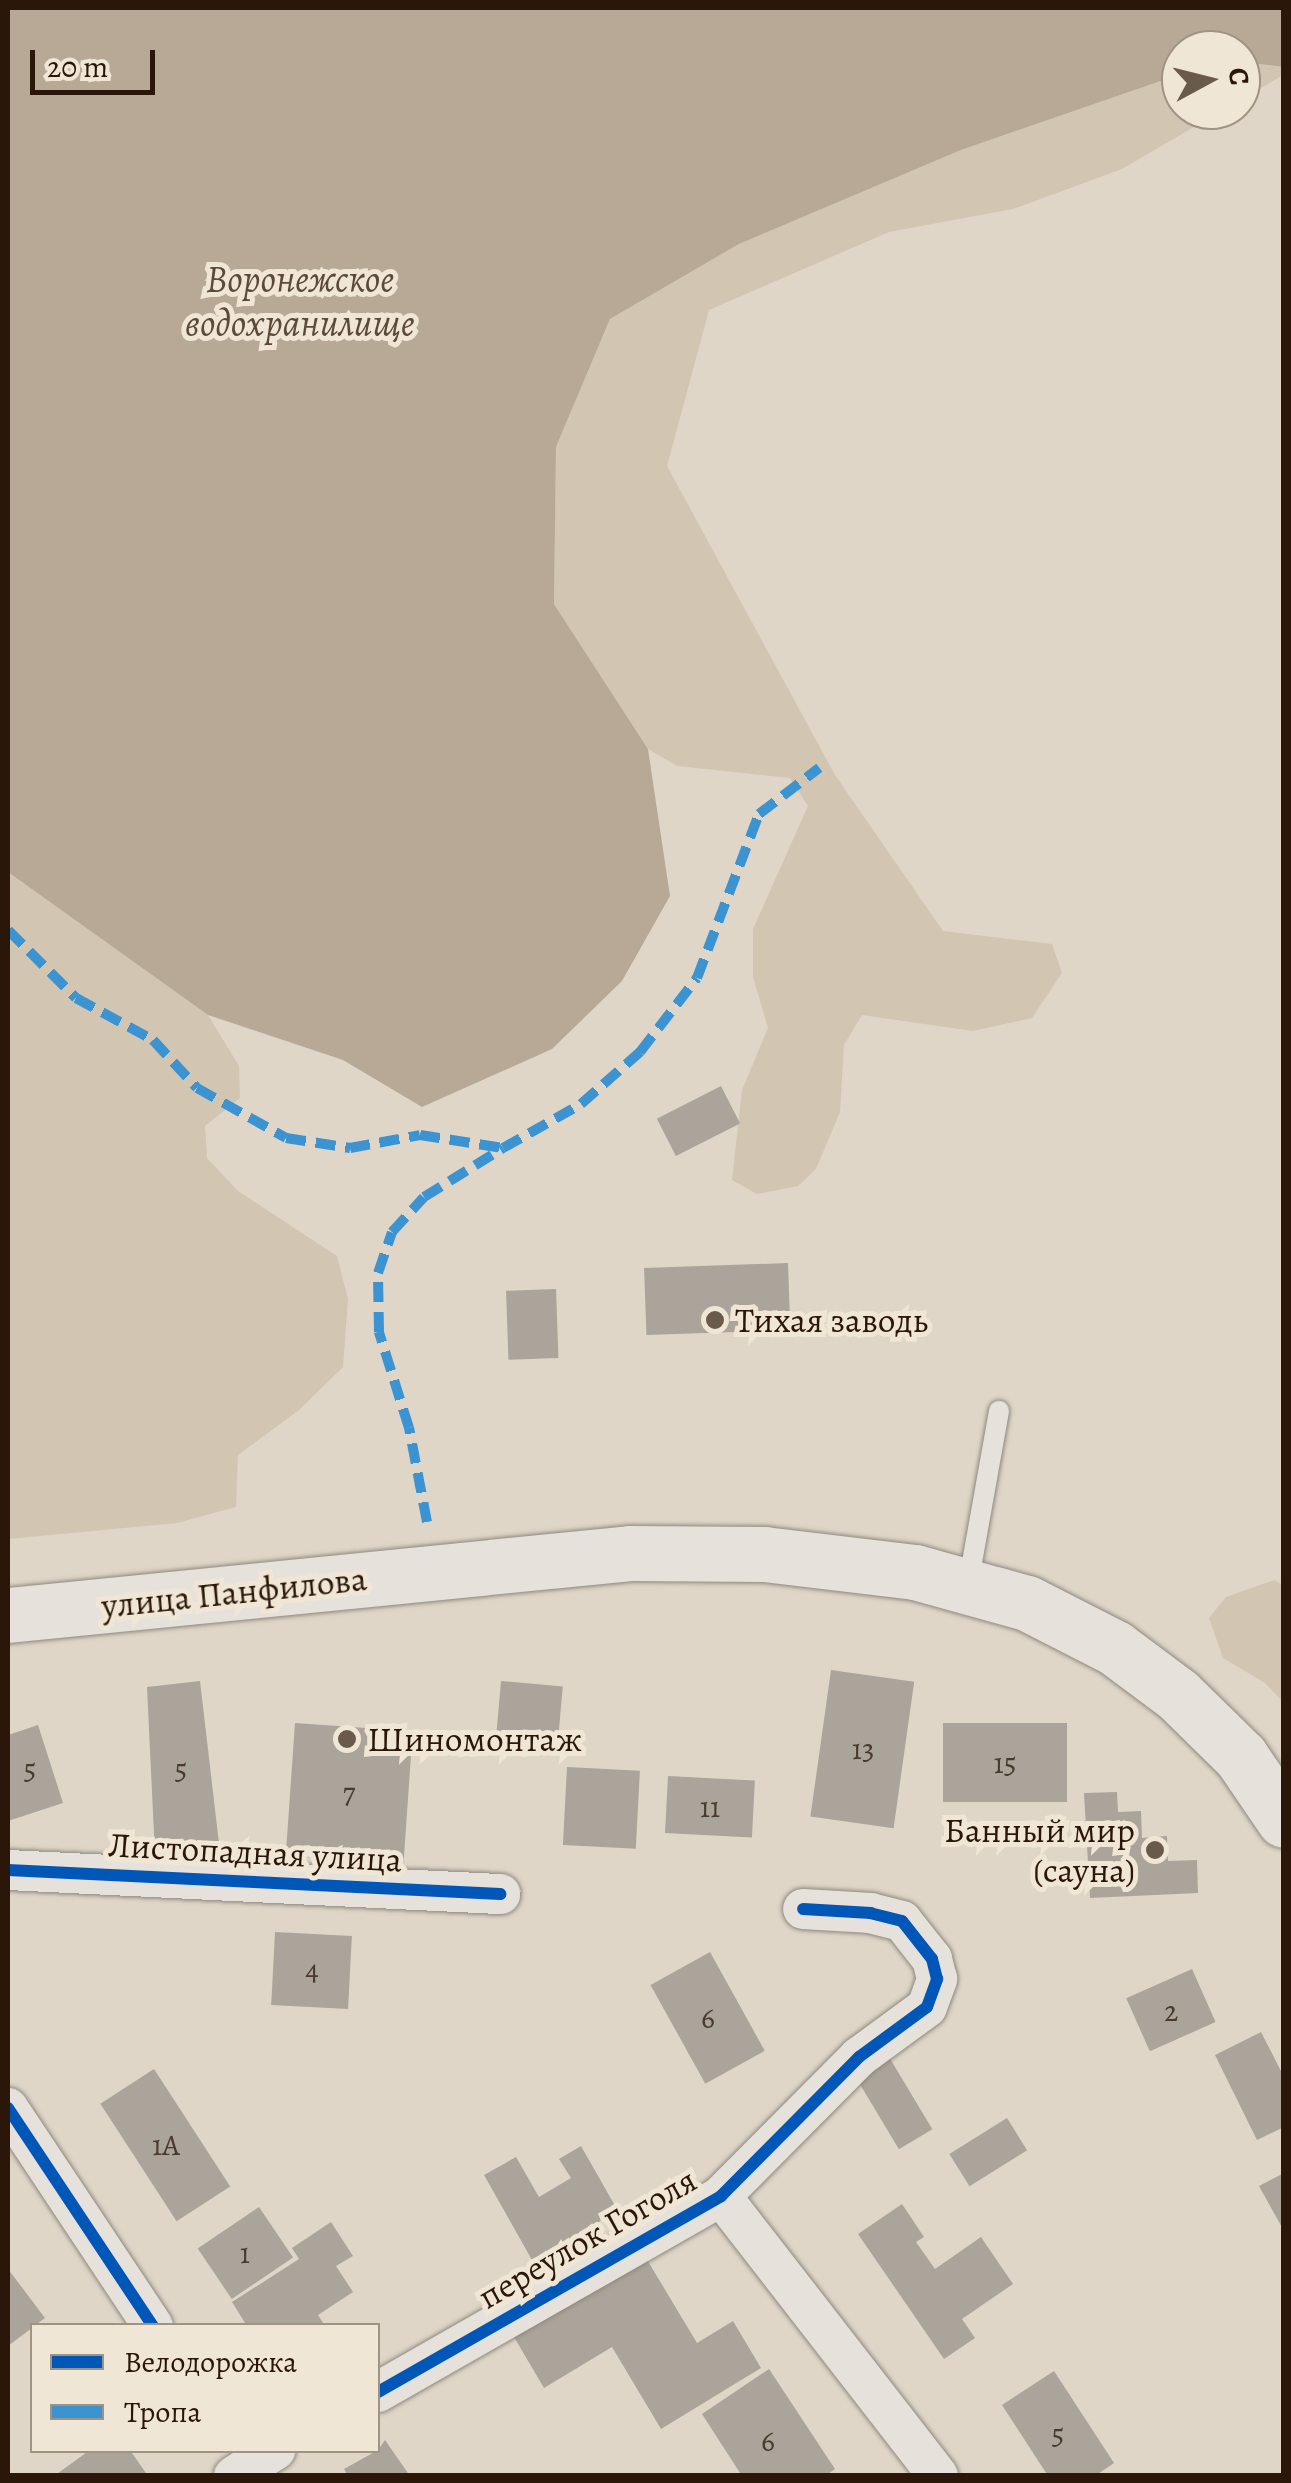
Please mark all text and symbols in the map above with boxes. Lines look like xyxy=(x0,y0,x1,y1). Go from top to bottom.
scale bar xyxy=(35,30,160,92)
north arrow xyxy=(1161,30,1261,130)
text: 20 m xyxy=(47,47,108,87)
text: С xyxy=(1219,66,1259,87)
water label: Воронежское водохранилище xyxy=(185,257,415,346)
place label: Тихая заводь xyxy=(735,1299,928,1341)
marker: Тихая заводь xyxy=(704,1309,726,1331)
street label: улица Панфилова xyxy=(99,1557,369,1627)
place label: Шиномонтаж xyxy=(367,1718,582,1760)
marker: Шиномонтаж xyxy=(336,1728,358,1750)
house number: 13 xyxy=(852,1731,874,1767)
house number: 15 xyxy=(993,1745,1017,1781)
house number: 5 xyxy=(24,1751,36,1787)
house number: 5 xyxy=(175,1751,187,1787)
house number: 7 xyxy=(343,1775,355,1811)
house number: 11 xyxy=(700,1789,720,1825)
place label: Банный мир (сауна) xyxy=(944,1809,1135,1891)
street label: Листопадная улица xyxy=(107,1823,403,1881)
marker: Банный мир (сауна) xyxy=(1144,1839,1166,1861)
house number: 4 xyxy=(305,1952,319,1988)
house number: 2 xyxy=(1164,1993,1178,2029)
house number: 6 xyxy=(701,2000,715,2036)
house number: 1А xyxy=(152,2127,180,2163)
street label: переулок Гоголя xyxy=(470,2158,704,2318)
house number: 1 xyxy=(240,2235,250,2271)
legend xyxy=(30,2323,380,2453)
text: Велодорожка xyxy=(124,2342,297,2382)
text: Тропа xyxy=(124,2392,201,2432)
house number: 5 xyxy=(1052,2416,1064,2452)
house number: 6 xyxy=(761,2423,775,2459)

